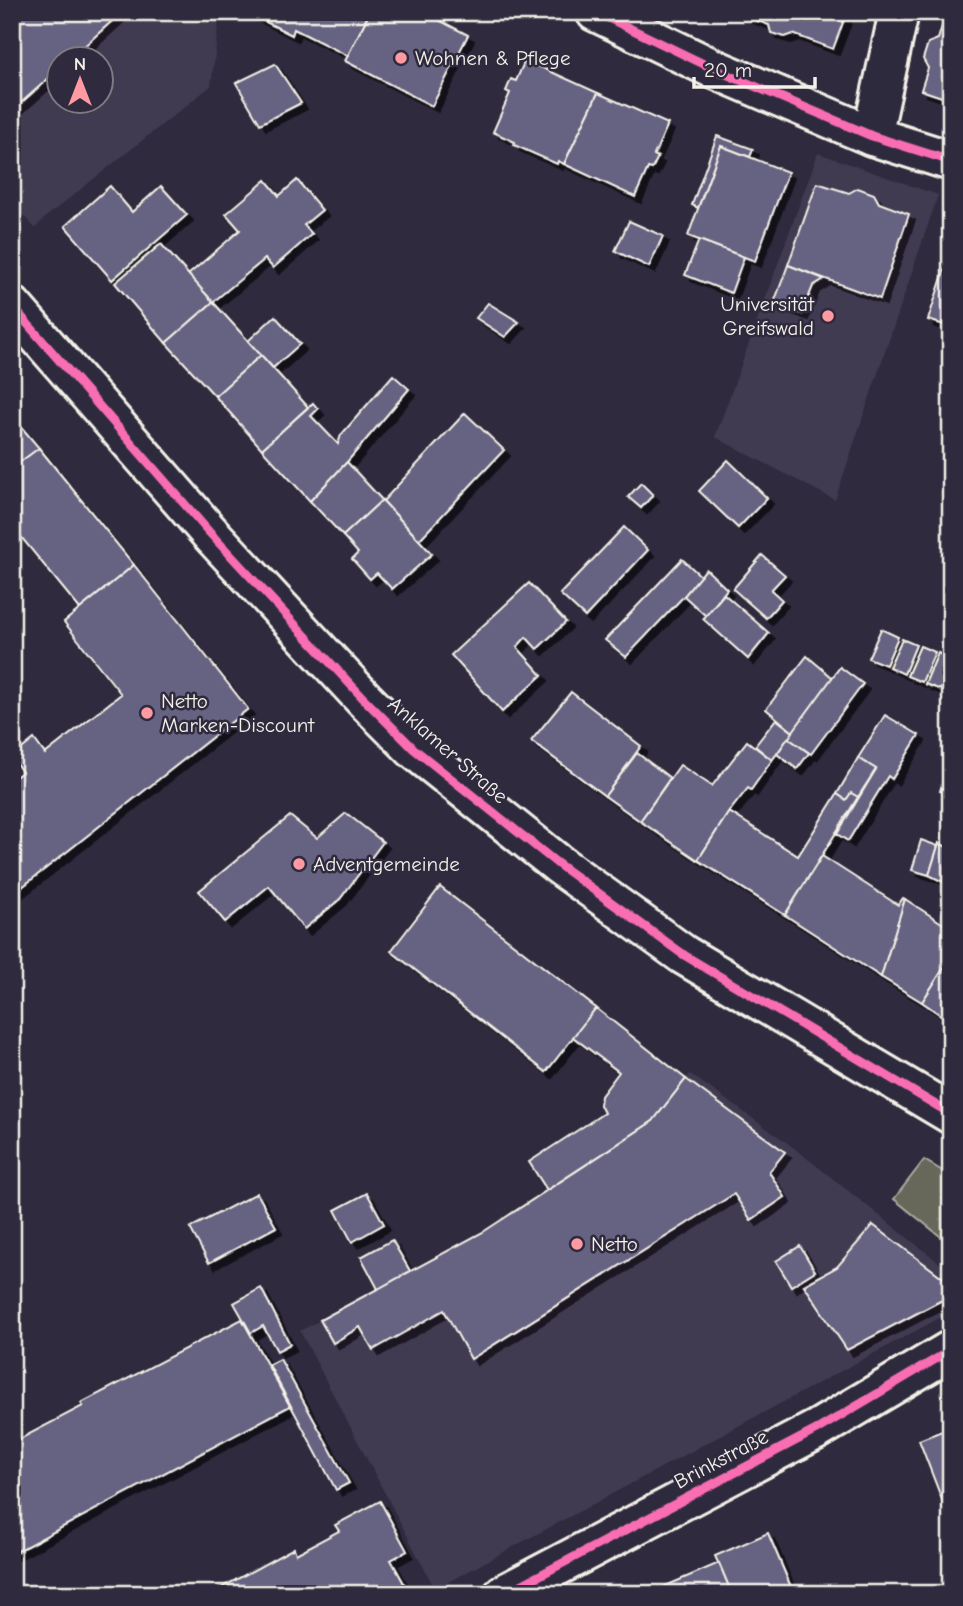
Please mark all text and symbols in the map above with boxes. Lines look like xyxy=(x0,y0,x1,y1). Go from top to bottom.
north arrow xyxy=(46,46,116,116)
place label: Wohnen & Pflege xyxy=(415,46,570,70)
scale bar xyxy=(694,46,814,90)
marker: Wohnen & Pflege xyxy=(393,50,409,66)
text: N xyxy=(74,53,86,75)
text: 20 m xyxy=(704,58,752,82)
place label: Universität Greifswald xyxy=(720,292,815,340)
marker: Universität Greifswald xyxy=(820,308,836,324)
place label: Netto Marken-Discount xyxy=(161,689,315,737)
street label: Anklamer Straße xyxy=(383,692,513,808)
marker: Netto Marken-Discount xyxy=(139,705,155,721)
place label: Adventgemeinde xyxy=(313,852,460,876)
marker: Adventgemeinde xyxy=(291,856,307,872)
place label: Netto xyxy=(591,1232,638,1256)
marker: Netto xyxy=(569,1236,585,1252)
street label: Brinkstraße xyxy=(670,1424,772,1494)

